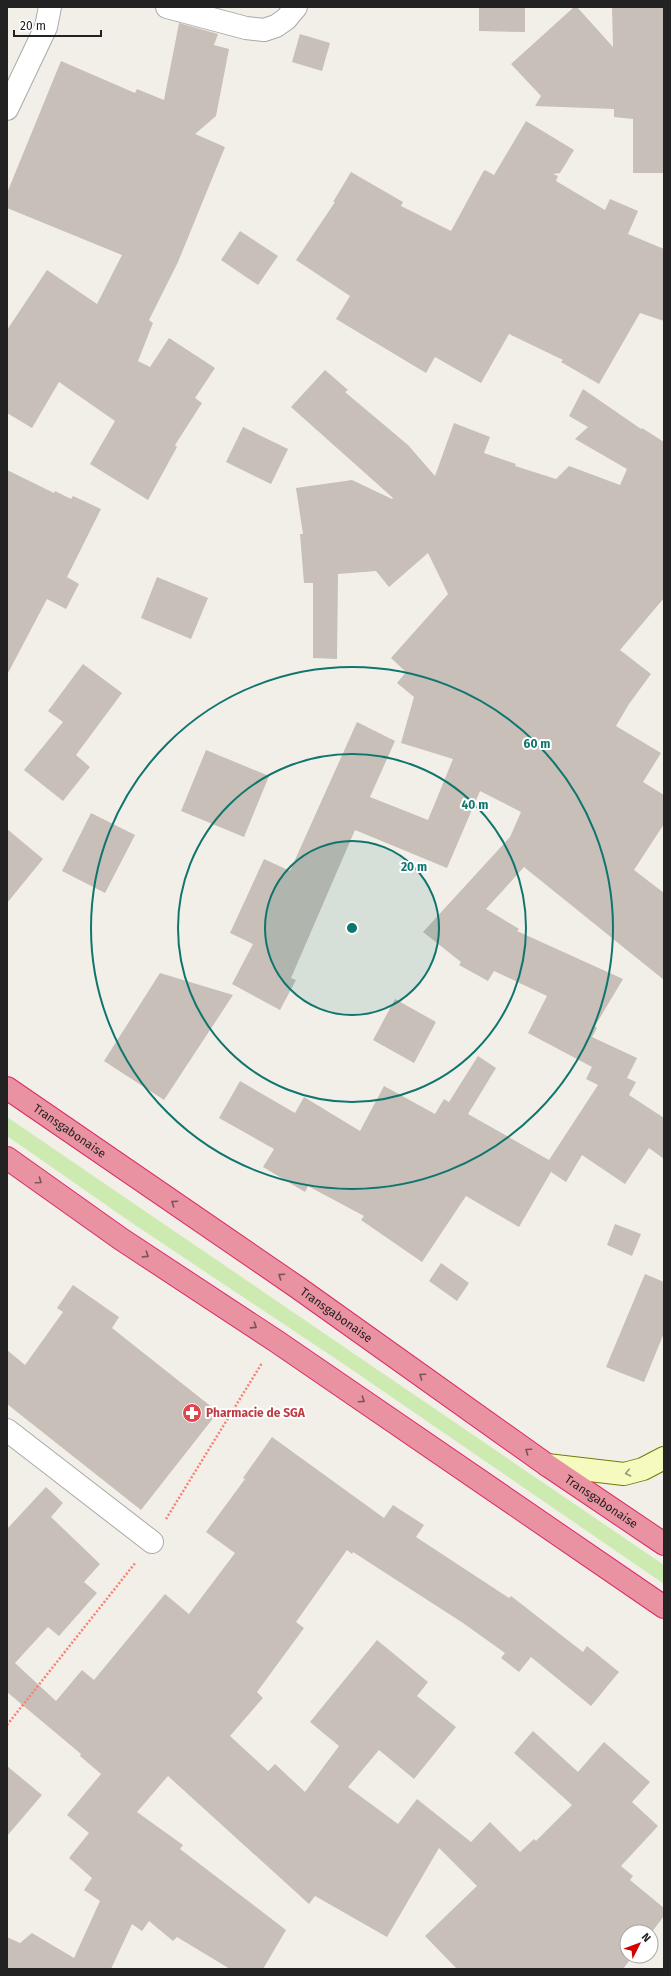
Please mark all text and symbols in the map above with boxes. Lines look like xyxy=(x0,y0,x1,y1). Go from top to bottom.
scale bar xyxy=(14,12,101,38)
text: 20 m xyxy=(20,19,46,33)
text: 60 m xyxy=(524,737,550,751)
text: 40 m xyxy=(462,798,488,812)
text: 20 m xyxy=(401,860,427,874)
centre of rings xyxy=(345,921,359,935)
street label: Transgabonaise xyxy=(31,1101,109,1161)
one-way arrow xyxy=(35,1176,42,1184)
one-way arrow xyxy=(171,1200,178,1208)
one-way arrow xyxy=(142,1250,149,1258)
one-way arrow xyxy=(278,1273,285,1281)
street label: Transgabonaise xyxy=(298,1285,375,1345)
one-way arrow xyxy=(250,1321,257,1328)
one-way arrow xyxy=(419,1374,426,1381)
one-way arrow xyxy=(358,1395,365,1402)
pharmacy icon: Pharmacie de SGA xyxy=(181,1402,203,1424)
place label: Pharmacie de SGA xyxy=(206,1406,306,1420)
one-way arrow xyxy=(525,1449,532,1456)
one-way arrow xyxy=(625,1468,631,1476)
street label: Transgabonaise xyxy=(562,1472,640,1531)
north arrow xyxy=(619,1924,659,1964)
text: N xyxy=(639,1931,653,1945)

